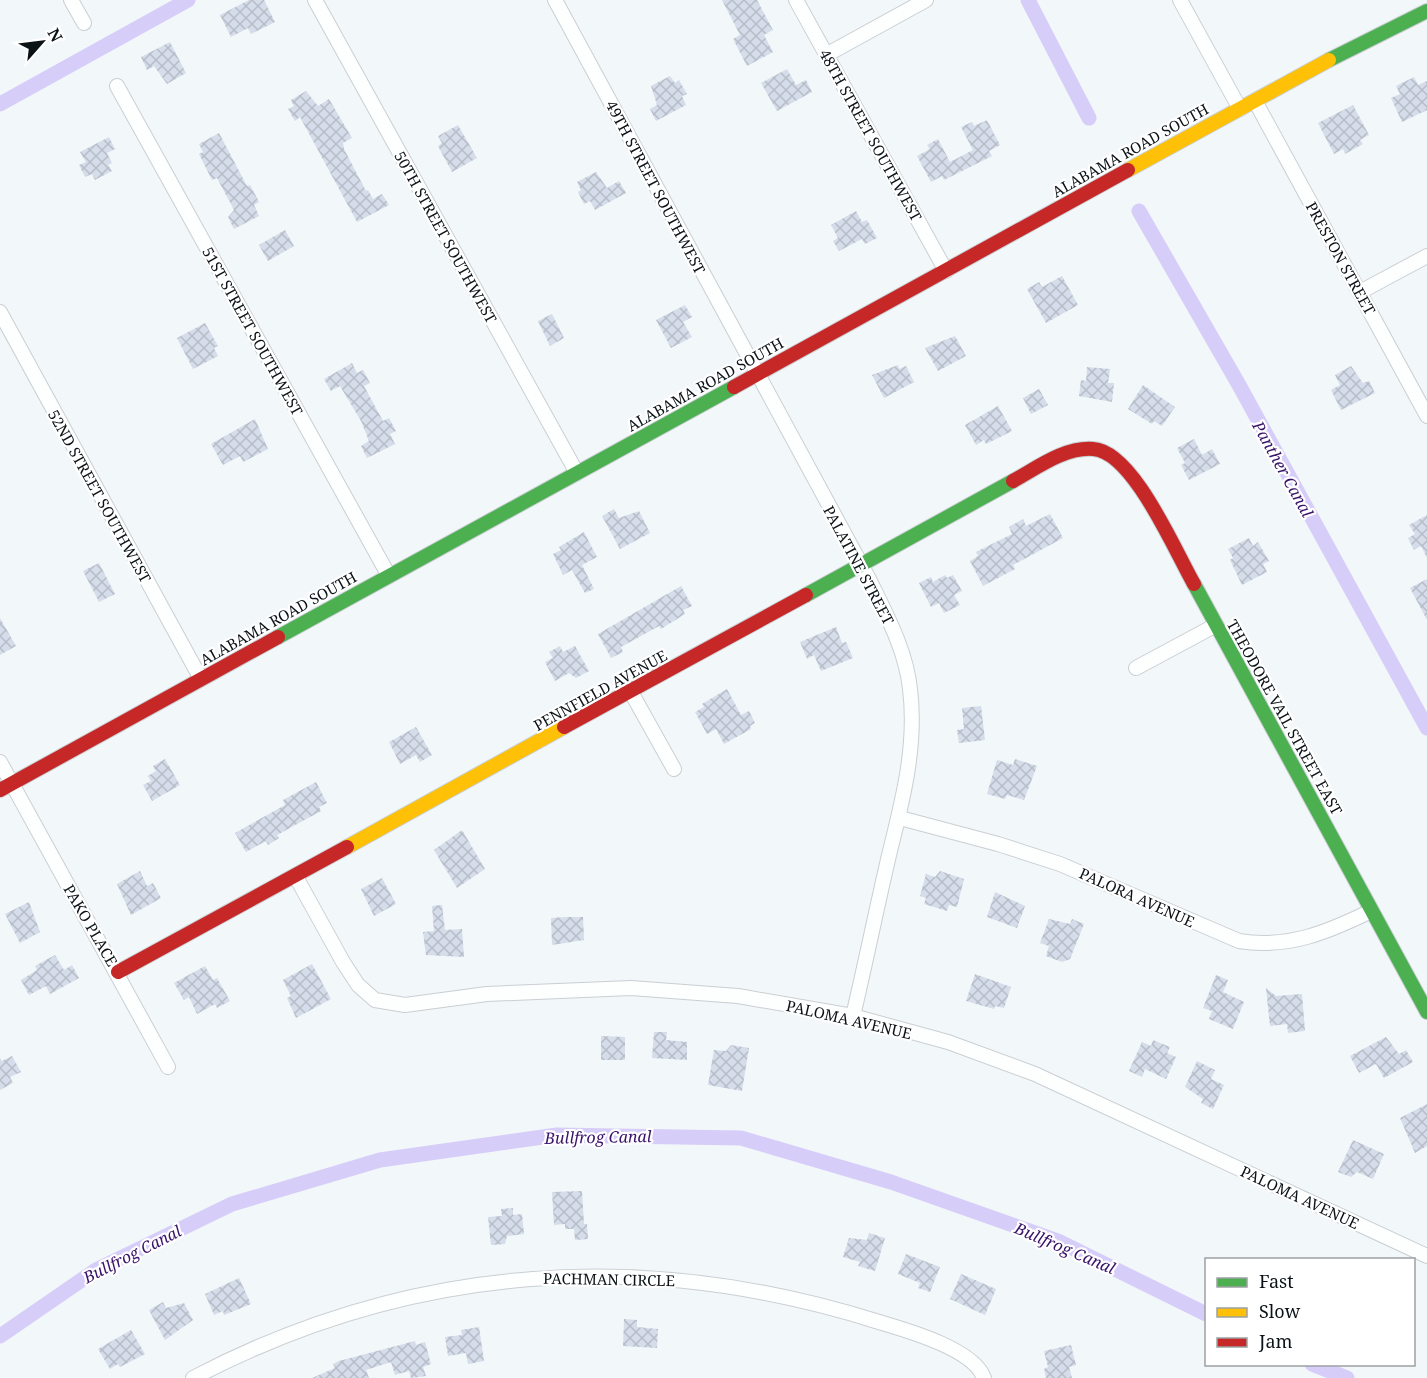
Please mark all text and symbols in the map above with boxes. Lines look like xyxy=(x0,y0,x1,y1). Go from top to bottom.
north arrow xyxy=(12,12,72,72)
text: N xyxy=(43,24,68,46)
street label: 48TH STREET SOUTHWEST xyxy=(815,45,927,225)
street label: 49TH STREET SOUTHWEST xyxy=(602,97,710,277)
street label: ALABAMA ROAD SOUTH xyxy=(1048,99,1212,201)
street label: 50TH STREET SOUTHWEST xyxy=(390,147,502,327)
street label: PRESTON STREET xyxy=(1302,198,1380,318)
street label: 51ST STREET SOUTHWEST xyxy=(198,243,308,419)
street label: ALABAMA ROAD SOUTH xyxy=(623,333,787,435)
street label: 52ND STREET SOUTHWEST xyxy=(44,406,156,586)
water label: Panther Canal xyxy=(1247,416,1319,521)
street label: PALATINE STREET xyxy=(819,502,899,628)
street label: ALABAMA ROAD SOUTH xyxy=(196,567,360,669)
street label: THEODORE VAIL STREET EAST xyxy=(1223,616,1347,818)
street label: PENNFIELD AVENUE xyxy=(530,645,670,735)
street label: PALORA AVENUE xyxy=(1076,863,1198,931)
street label: PAKO PLACE xyxy=(59,880,123,970)
street label: PALOMA AVENUE xyxy=(784,995,914,1043)
water label: Bullfrog Canal xyxy=(543,1125,652,1149)
street label: PALOMA AVENUE xyxy=(1238,1161,1362,1233)
water label: Bullfrog Canal xyxy=(1010,1217,1119,1279)
water label: Bullfrog Canal xyxy=(78,1220,185,1289)
legend xyxy=(1205,1258,1415,1366)
street label: PACHMAN CIRCLE xyxy=(543,1268,675,1290)
text: Fast xyxy=(1259,1269,1294,1293)
text: Slow xyxy=(1259,1299,1301,1323)
text: Jam xyxy=(1258,1329,1293,1353)

